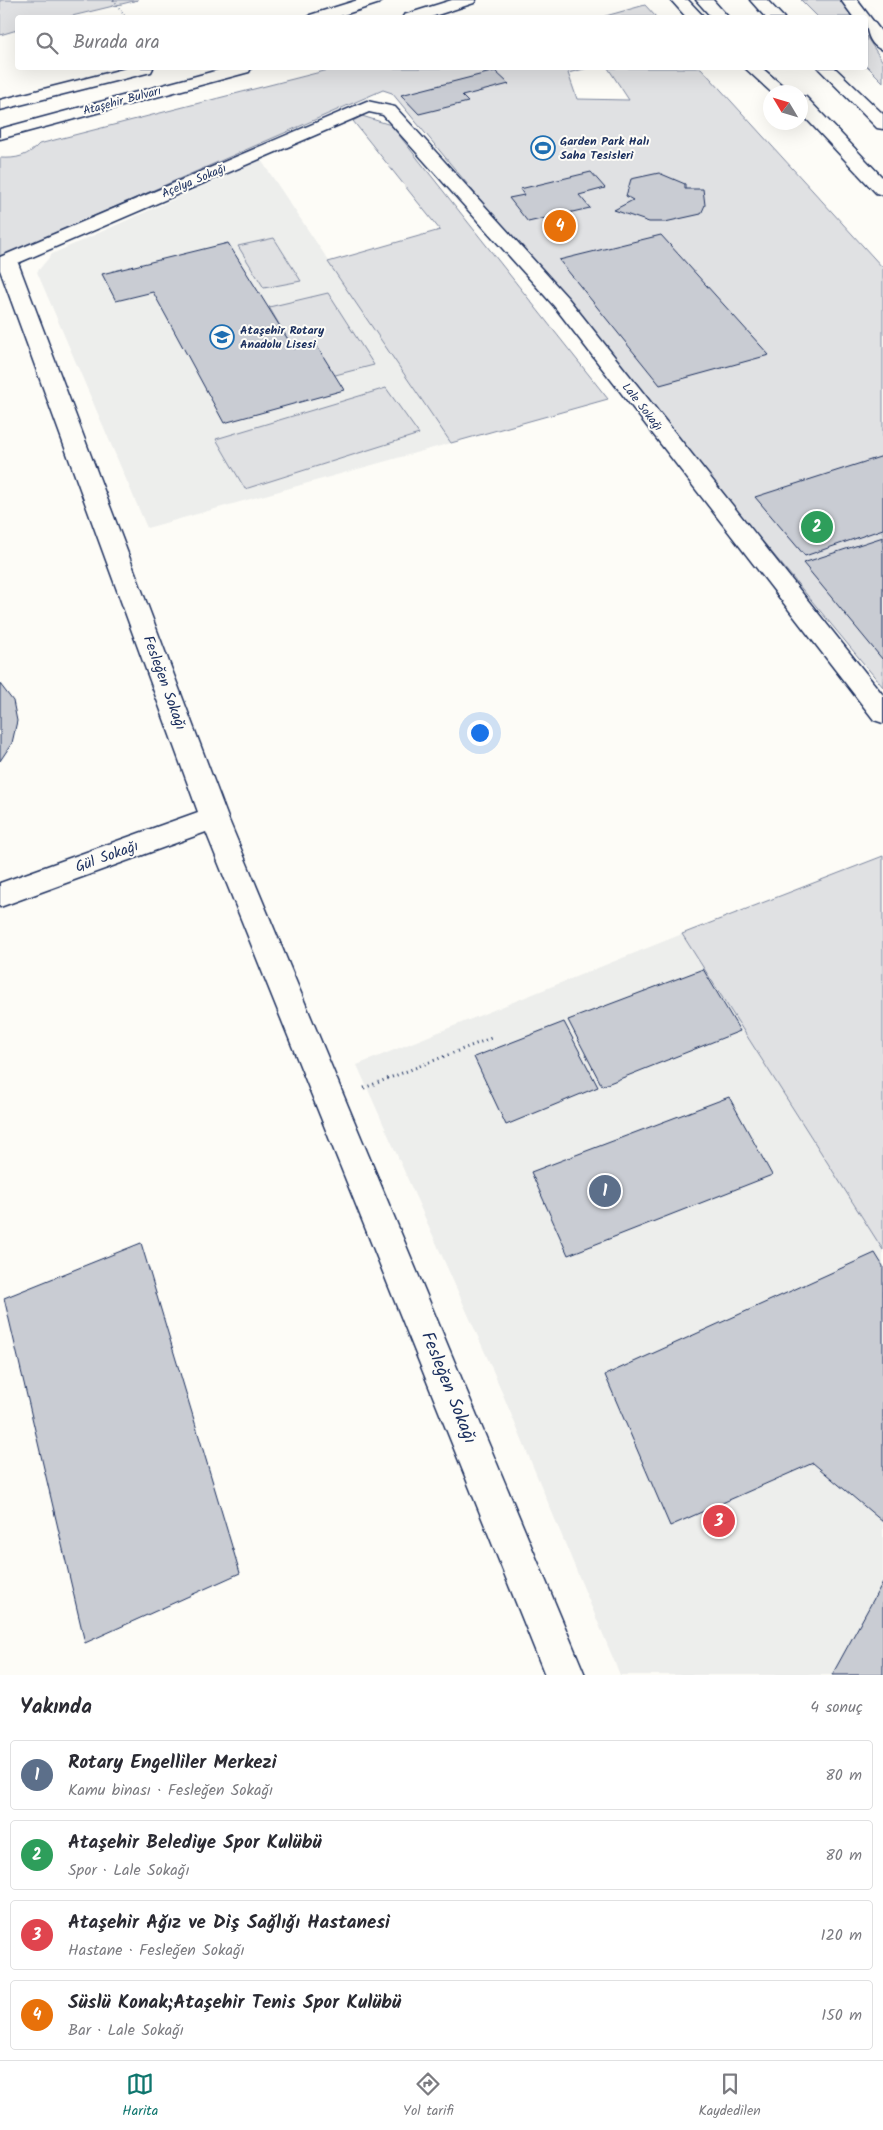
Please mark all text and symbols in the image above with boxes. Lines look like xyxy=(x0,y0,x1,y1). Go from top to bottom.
search box xyxy=(15,15,868,70)
text: Burada ara xyxy=(73,28,160,58)
icon: search xyxy=(33,29,61,57)
street label: Ataşehir Bulvarı xyxy=(81,81,163,121)
north arrow xyxy=(763,85,808,130)
place label: Garden Park Halı Saha Tesisleri xyxy=(560,132,649,165)
sports icon: Garden Park Halı Saha Tesisleri xyxy=(530,135,556,161)
street label: Açelya Sokağı xyxy=(159,159,229,203)
pin: 4 xyxy=(544,207,576,245)
place label: Ataşehir Rotary Anadolu Lisesi xyxy=(240,321,325,354)
school or university icon: Ataşehir Rotary Anadolu Lisesi xyxy=(209,324,235,350)
street label: Lale Sokağı xyxy=(617,379,667,435)
pin: 2 xyxy=(801,508,833,546)
street label: Fesleğen Sokağı xyxy=(136,632,192,734)
your location xyxy=(467,720,493,746)
street label: Gül Sokağı xyxy=(72,834,142,880)
pin: 1 xyxy=(589,1172,621,1210)
street label: Fesleğen Sokağı xyxy=(412,1327,484,1449)
pin: 3 xyxy=(703,1502,735,1540)
text: Yakında xyxy=(20,1691,92,1724)
text: 4 sonuç xyxy=(810,1695,863,1720)
text: Rotary Engelliler Merkezi xyxy=(68,1748,277,1778)
text: 1 xyxy=(35,1763,39,1788)
text: 80 m xyxy=(825,1763,862,1788)
text: Kamu binası · Fesleğen Sokağı xyxy=(68,1778,273,1803)
text: Ataşehir Belediye Spor Kulübü xyxy=(68,1828,322,1858)
text: 2 xyxy=(32,1843,42,1868)
text: 80 m xyxy=(825,1843,862,1868)
text: Spor · Lale Sokağı xyxy=(68,1858,190,1883)
text: Ataşehir Ağız ve Diş Sağlığı Hastanesi xyxy=(68,1908,390,1938)
text: 3 xyxy=(33,1923,41,1948)
text: 120 m xyxy=(821,1923,862,1948)
text: Hastane · Fesleğen Sokağı xyxy=(68,1938,245,1963)
text: Süslü Konak;Ataşehir Tenis Spor Kulübü xyxy=(68,1988,401,2018)
text: 4 xyxy=(33,2003,41,2028)
text: 150 m xyxy=(821,2003,862,2028)
text: Bar · Lale Sokağı xyxy=(68,2018,184,2043)
tab: Harita xyxy=(122,2070,158,2122)
tab: Yol tarifi xyxy=(403,2070,454,2122)
tab: Kaydedilen xyxy=(698,2070,761,2122)

